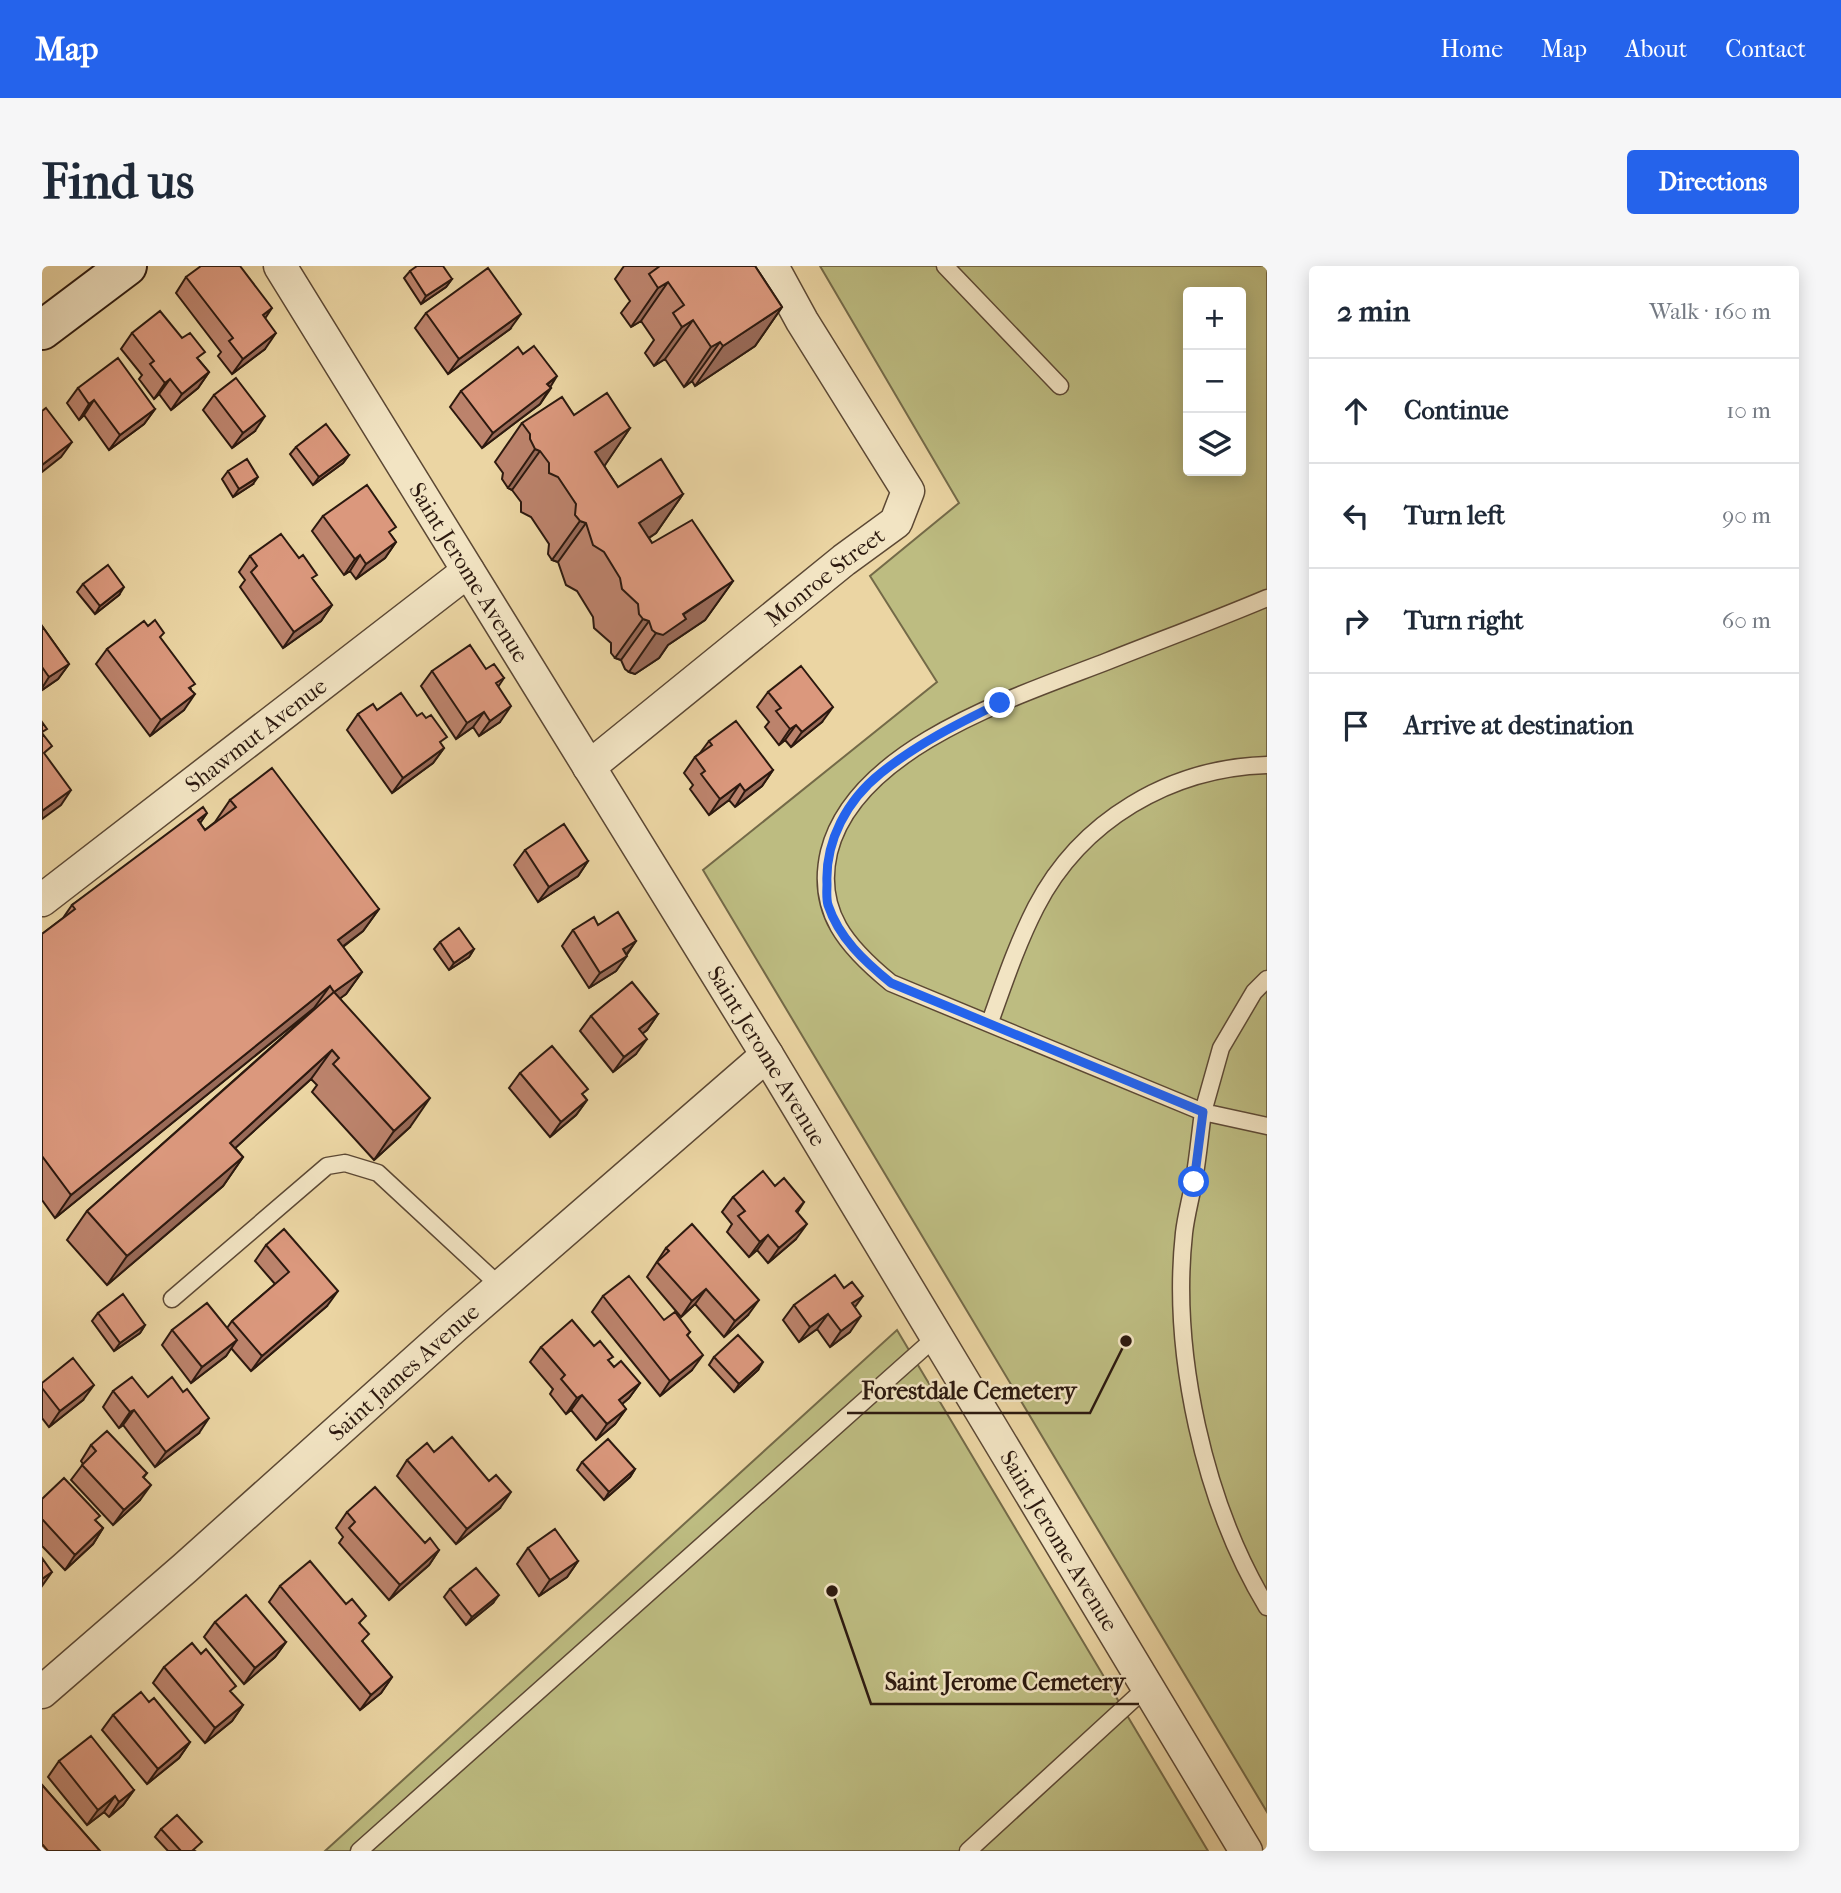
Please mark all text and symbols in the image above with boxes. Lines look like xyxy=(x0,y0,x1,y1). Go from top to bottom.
text: Map xyxy=(35,30,98,69)
text: Home xyxy=(1441,35,1503,63)
text: Map xyxy=(1541,35,1587,63)
text: About xyxy=(1625,35,1687,63)
text: Contact xyxy=(1725,35,1806,63)
button: Directions xyxy=(1627,150,1799,214)
text: Find us xyxy=(42,153,194,211)
map controls xyxy=(1183,287,1246,476)
button: + xyxy=(1183,287,1246,350)
text: 2 min xyxy=(1337,294,1410,329)
text: Walk · 160 m xyxy=(1649,298,1771,325)
button: − xyxy=(1183,350,1246,413)
icon: ahead xyxy=(1337,392,1375,430)
text: Continue xyxy=(1404,395,1509,426)
text: 10 m xyxy=(1726,397,1771,424)
button: layers xyxy=(1183,413,1246,476)
street label: Saint Jerome Avenue xyxy=(403,478,535,667)
icon: left xyxy=(1337,497,1375,535)
text: Turn left xyxy=(1404,500,1505,531)
text: 90 m xyxy=(1722,502,1771,529)
street label: Monroe Street xyxy=(760,522,890,632)
icon: right xyxy=(1337,602,1375,640)
text: Turn right xyxy=(1404,605,1524,636)
text: 60 m xyxy=(1722,607,1771,634)
street label: Shawmut Avenue xyxy=(180,672,332,798)
route end xyxy=(984,687,1015,718)
icon: arrive xyxy=(1337,707,1375,745)
text: Arrive at destination xyxy=(1404,710,1634,741)
street label: Saint Jerome Avenue xyxy=(702,961,832,1151)
route start xyxy=(1178,1166,1209,1197)
street label: Saint James Avenue xyxy=(323,1298,485,1446)
callout: Forestdale Cemetery xyxy=(847,1368,1090,1413)
text: Forestdale Cemetery xyxy=(861,1377,1078,1405)
street label: Saint Jerome Avenue xyxy=(995,1445,1124,1636)
callout: Saint Jerome Cemetery xyxy=(871,1659,1139,1704)
text: Saint Jerome Cemetery xyxy=(885,1668,1127,1696)

